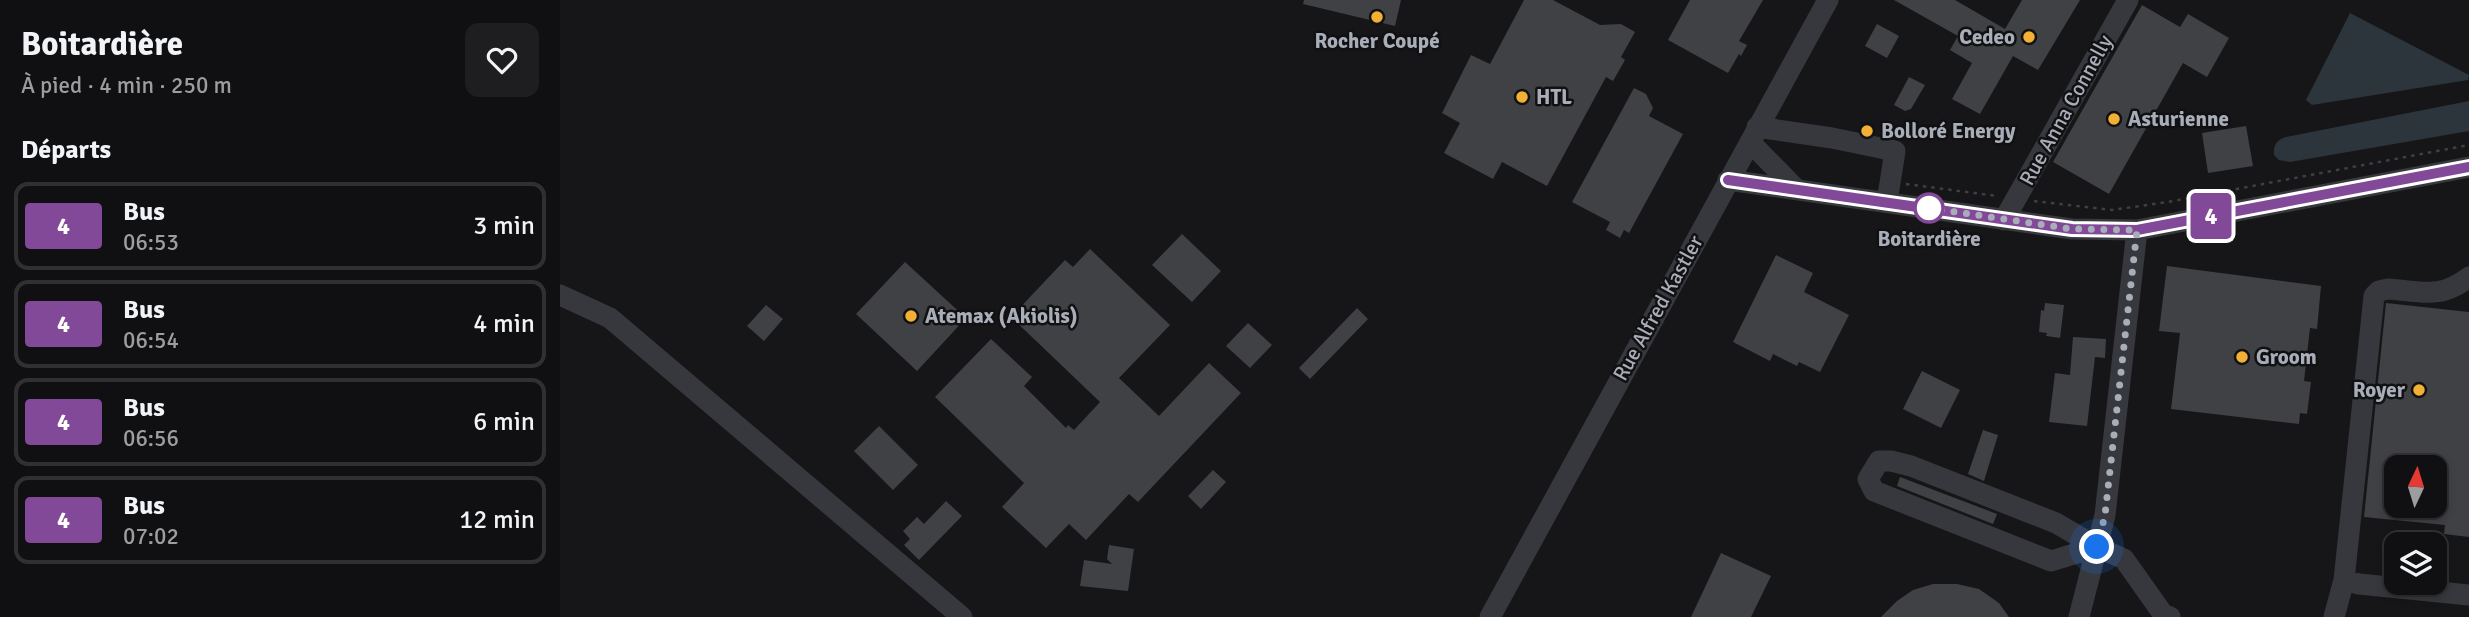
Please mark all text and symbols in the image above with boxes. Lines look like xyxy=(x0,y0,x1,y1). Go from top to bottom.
marker: Rocher Coupé xyxy=(1369,9,1385,25)
button: heart xyxy=(465,23,539,97)
text: Boitardière xyxy=(21,24,183,65)
place label: Cedeo xyxy=(1959,24,2015,50)
place label: Rocher Coupé xyxy=(1314,28,1440,54)
marker: Cedeo xyxy=(2021,29,2037,45)
street label: Rue Anna Connelly xyxy=(2014,30,2118,190)
text: À pied · 4 min · 250 m xyxy=(21,71,232,100)
place label: HTL xyxy=(1536,84,1572,110)
marker: HTL xyxy=(1514,89,1530,105)
place label: Asturienne xyxy=(2128,106,2229,132)
marker: Asturienne xyxy=(2106,111,2122,127)
place label: Bolloré Energy xyxy=(1881,118,2016,144)
marker: Bolloré Energy xyxy=(1859,123,1875,139)
text: Départs xyxy=(21,134,111,166)
marker: Boitardière xyxy=(1914,193,1944,223)
line badge: 4 xyxy=(2188,193,2234,239)
text: Bus xyxy=(123,196,165,228)
text: 4 xyxy=(2205,201,2217,231)
text: 3 min xyxy=(473,210,535,242)
text: 4 xyxy=(57,211,70,241)
place label: Boitardière xyxy=(1877,226,1981,252)
text: 06:53 xyxy=(123,228,179,257)
street label: Rue Alfred Kastler xyxy=(1607,231,1709,385)
text: Bus xyxy=(123,294,165,326)
place label: Atemax (Akiolis) xyxy=(925,303,1078,329)
text: 4 min xyxy=(473,308,535,340)
marker: Atemax (Akiolis) xyxy=(903,308,919,324)
text: 4 xyxy=(57,309,70,339)
text: 06:54 xyxy=(123,326,179,355)
place label: Groom xyxy=(2256,344,2317,370)
marker: Groom xyxy=(2234,349,2250,365)
place label: Royer xyxy=(2353,377,2406,403)
marker: Royer xyxy=(2411,382,2427,398)
text: Bus xyxy=(123,392,165,424)
text: 6 min xyxy=(473,406,535,438)
text: 4 xyxy=(57,407,70,437)
text: 06:56 xyxy=(123,424,179,453)
north arrow xyxy=(2384,455,2446,518)
map controls xyxy=(2384,455,2447,595)
text: Bus xyxy=(123,490,165,522)
text: 12 min xyxy=(459,504,535,536)
text: 4 xyxy=(57,505,70,535)
text: 07:02 xyxy=(123,522,179,551)
your location xyxy=(2079,529,2114,564)
button: layers xyxy=(2384,532,2447,595)

